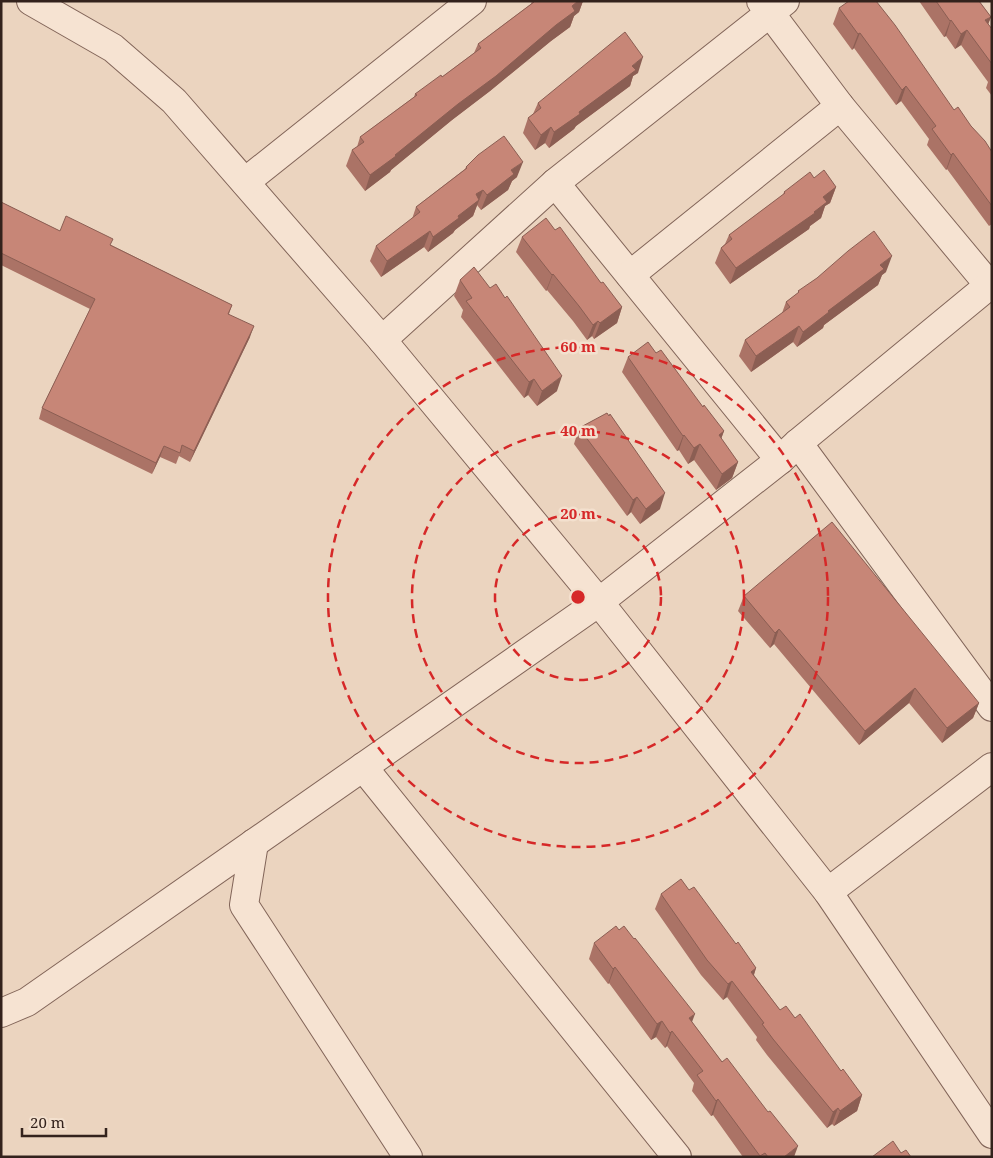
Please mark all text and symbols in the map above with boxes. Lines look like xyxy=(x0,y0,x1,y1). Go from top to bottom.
text: 60 m xyxy=(560,336,596,356)
text: 40 m xyxy=(560,420,596,440)
text: 20 m xyxy=(560,503,596,523)
centre of rings xyxy=(569,588,587,606)
scale bar xyxy=(22,1106,106,1138)
text: 20 m xyxy=(30,1112,65,1132)

